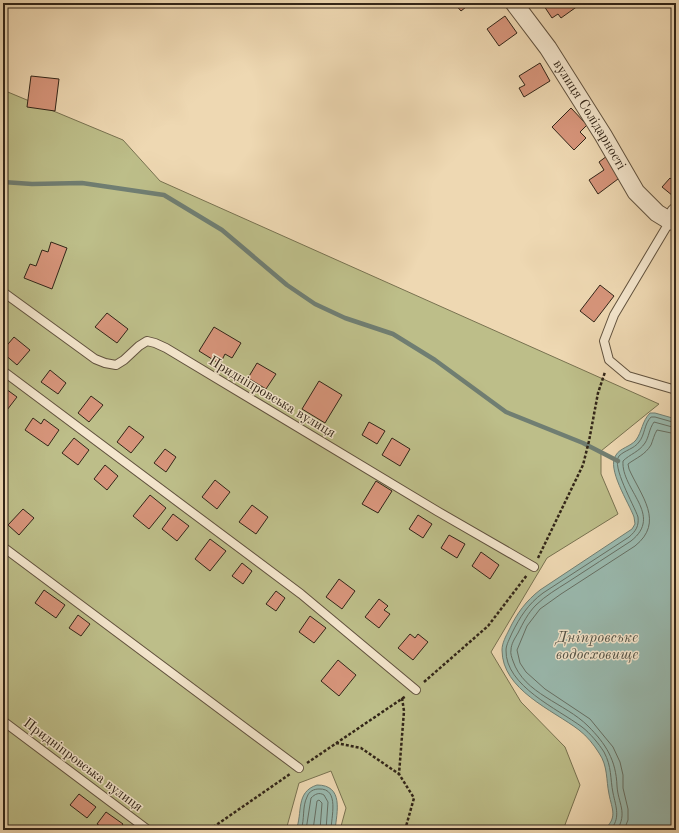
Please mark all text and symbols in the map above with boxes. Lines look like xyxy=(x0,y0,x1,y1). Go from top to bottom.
street label: вулиця Солідарності xyxy=(550,57,629,172)
street label: Придніпровська вулиця xyxy=(206,354,338,440)
water label: Дніпровське водосховище xyxy=(554,631,638,663)
street label: Придніпровська вулиця xyxy=(21,716,145,814)

